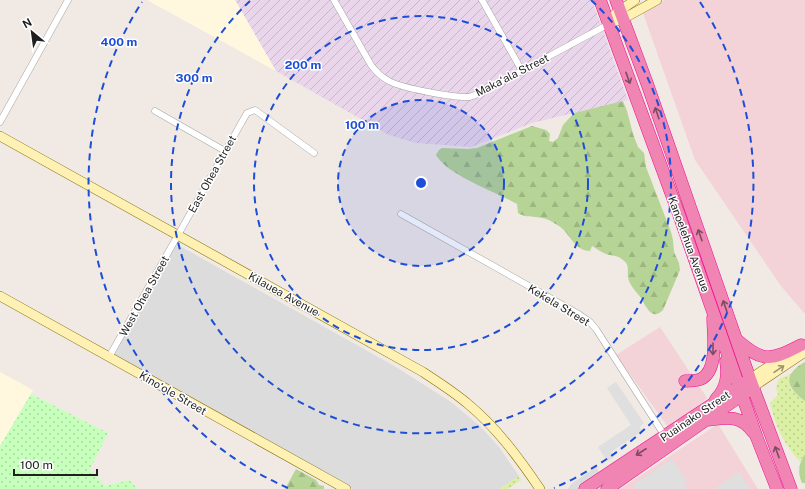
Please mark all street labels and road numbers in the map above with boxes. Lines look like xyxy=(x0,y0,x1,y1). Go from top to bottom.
street label: Maka‘ala Street xyxy=(473,51,551,99)
street label: East Ohea Street xyxy=(186,133,238,215)
street label: Kanoelehua Avenue xyxy=(666,195,712,293)
street label: West Ohea Street xyxy=(117,254,171,338)
street label: Kilauea Avenue xyxy=(247,270,321,318)
street label: Kekela Street xyxy=(526,282,592,328)
street label: Kinoʻole Street xyxy=(137,369,209,417)
street label: Puainako Street xyxy=(658,388,732,444)

